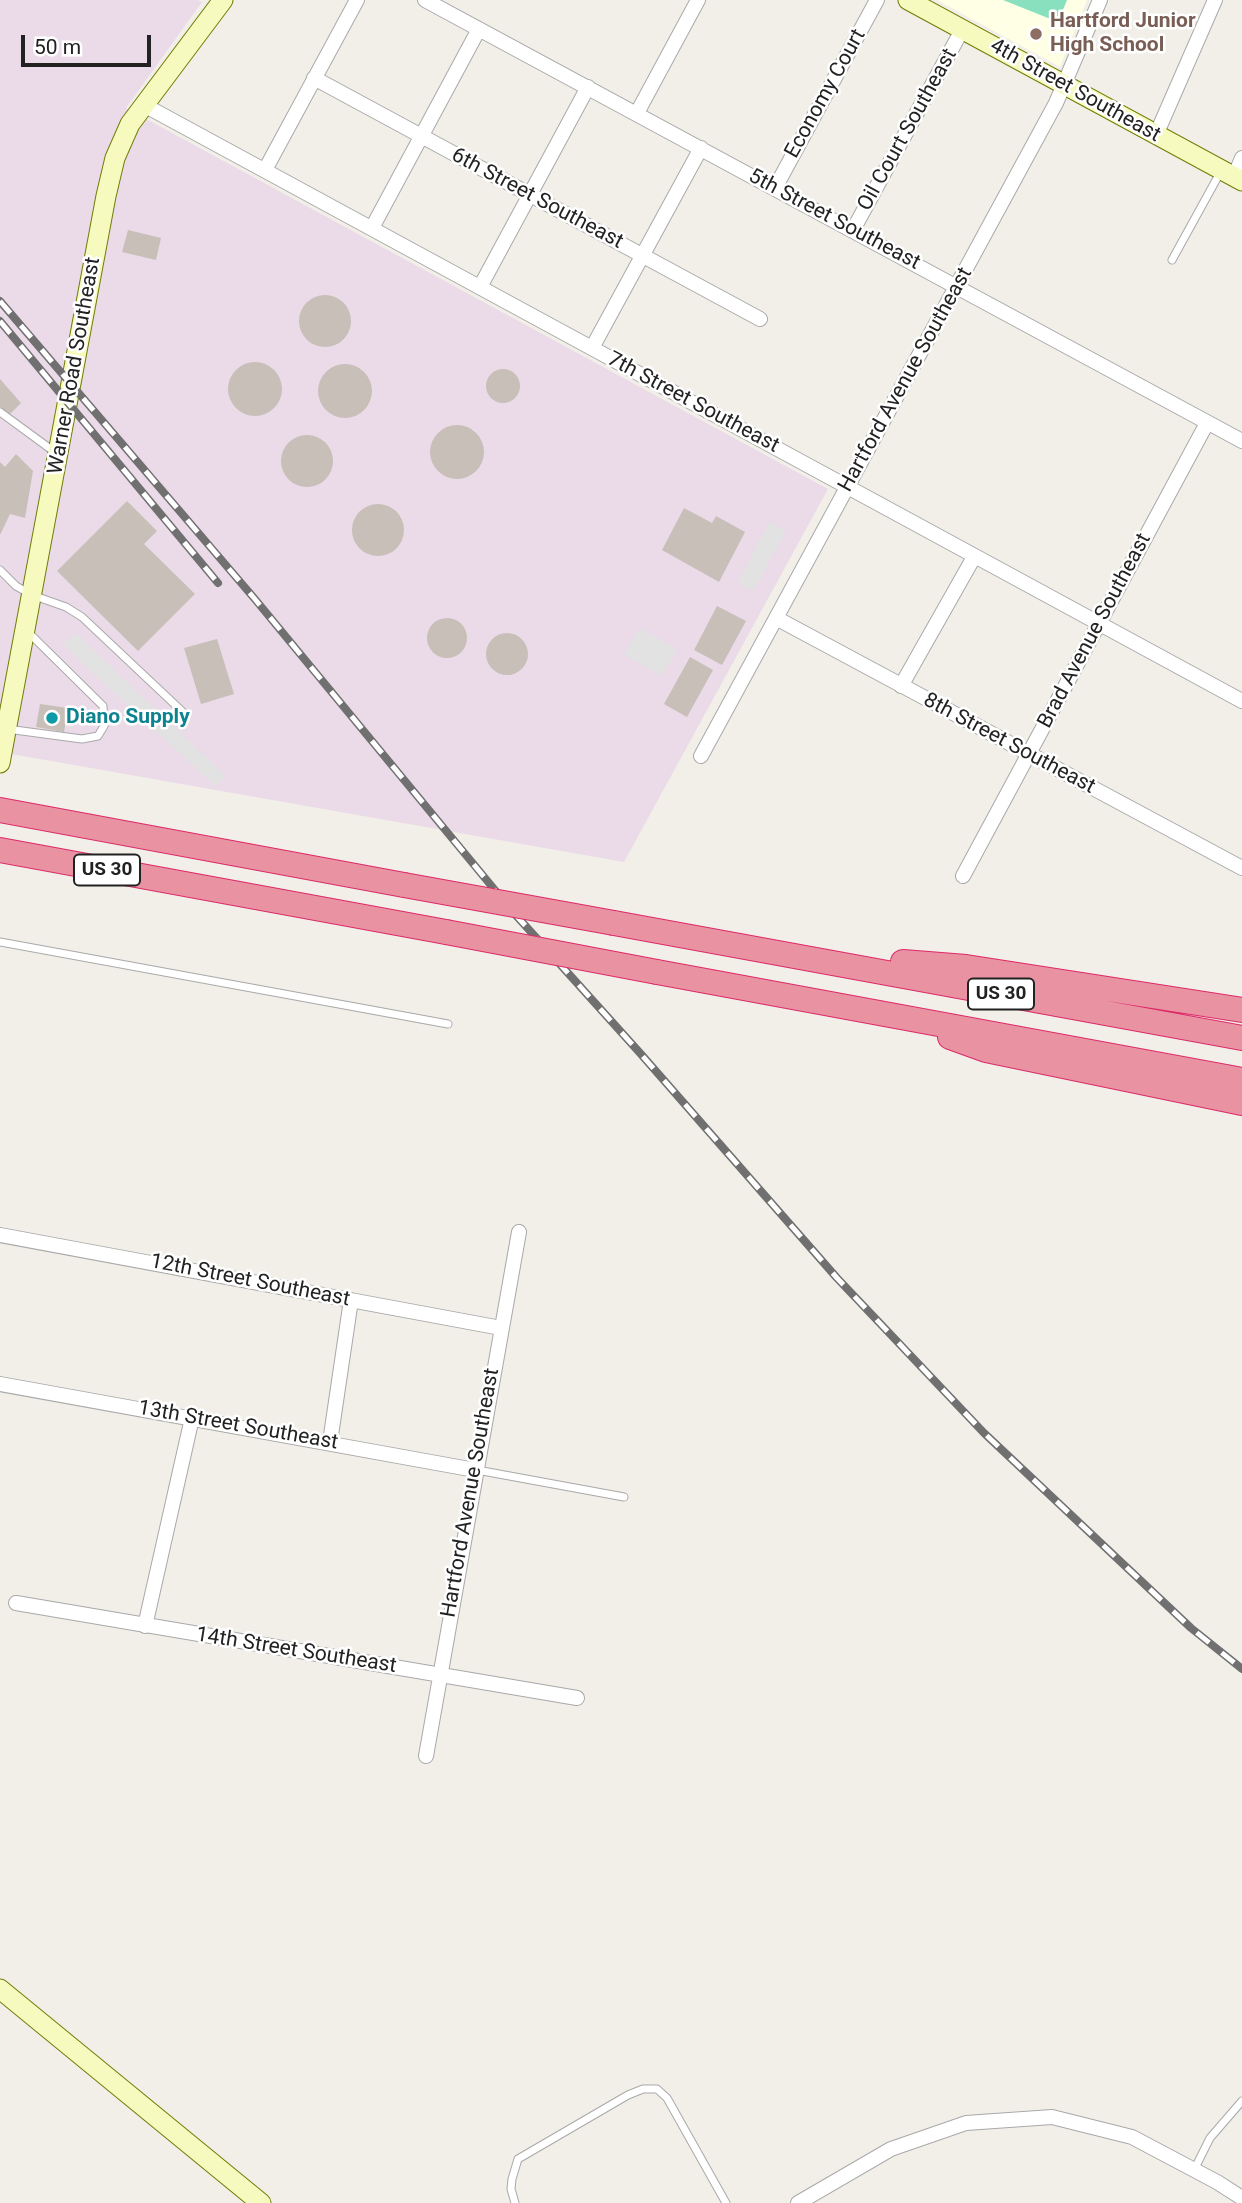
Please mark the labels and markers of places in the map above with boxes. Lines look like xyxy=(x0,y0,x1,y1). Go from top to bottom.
place label: Hartford Junior High School xyxy=(1050,9,1196,59)
marker: Hartford Junior High School xyxy=(1028,26,1044,42)
place label: Diano Supply xyxy=(66,705,190,731)
marker: Diano Supply xyxy=(44,710,60,726)

